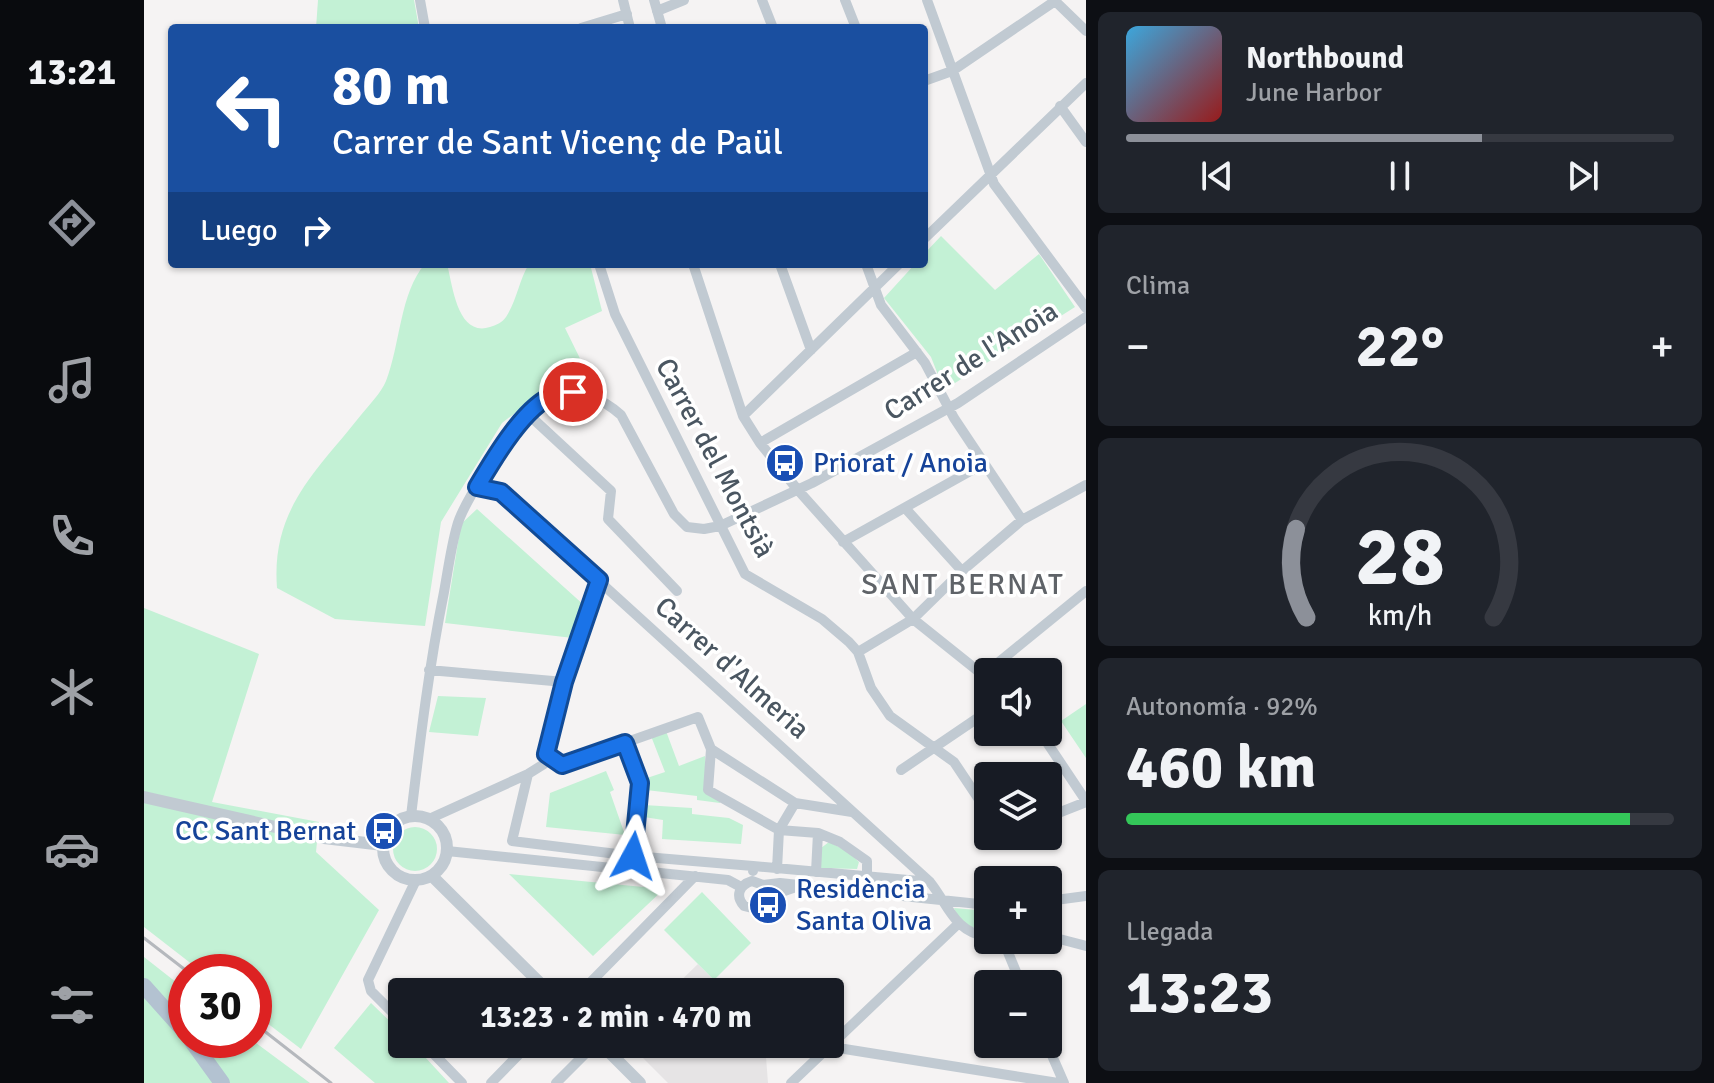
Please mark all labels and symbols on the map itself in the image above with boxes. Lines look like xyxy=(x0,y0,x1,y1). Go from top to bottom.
street label: Carrer de l'Anoia xyxy=(878,294,1064,428)
street label: Carrer del Montsià xyxy=(648,352,782,564)
pin xyxy=(539,358,607,426)
bus stop icon: Priorat / Anoia xyxy=(764,442,806,484)
place label: Priorat / Anoia xyxy=(813,446,988,480)
district label: SANT BERNAT xyxy=(861,566,1065,603)
street label: Carrer d'Almeria xyxy=(648,590,816,746)
bus stop icon: CC Sant Bernat xyxy=(363,810,405,852)
place label: CC Sant Bernat xyxy=(175,814,356,848)
position arrow xyxy=(591,814,675,898)
place label: Residència Santa Oliva xyxy=(796,872,932,938)
bus stop icon: Residència Santa Oliva xyxy=(747,884,789,926)
speed limit sign: 30 xyxy=(168,954,272,1058)

